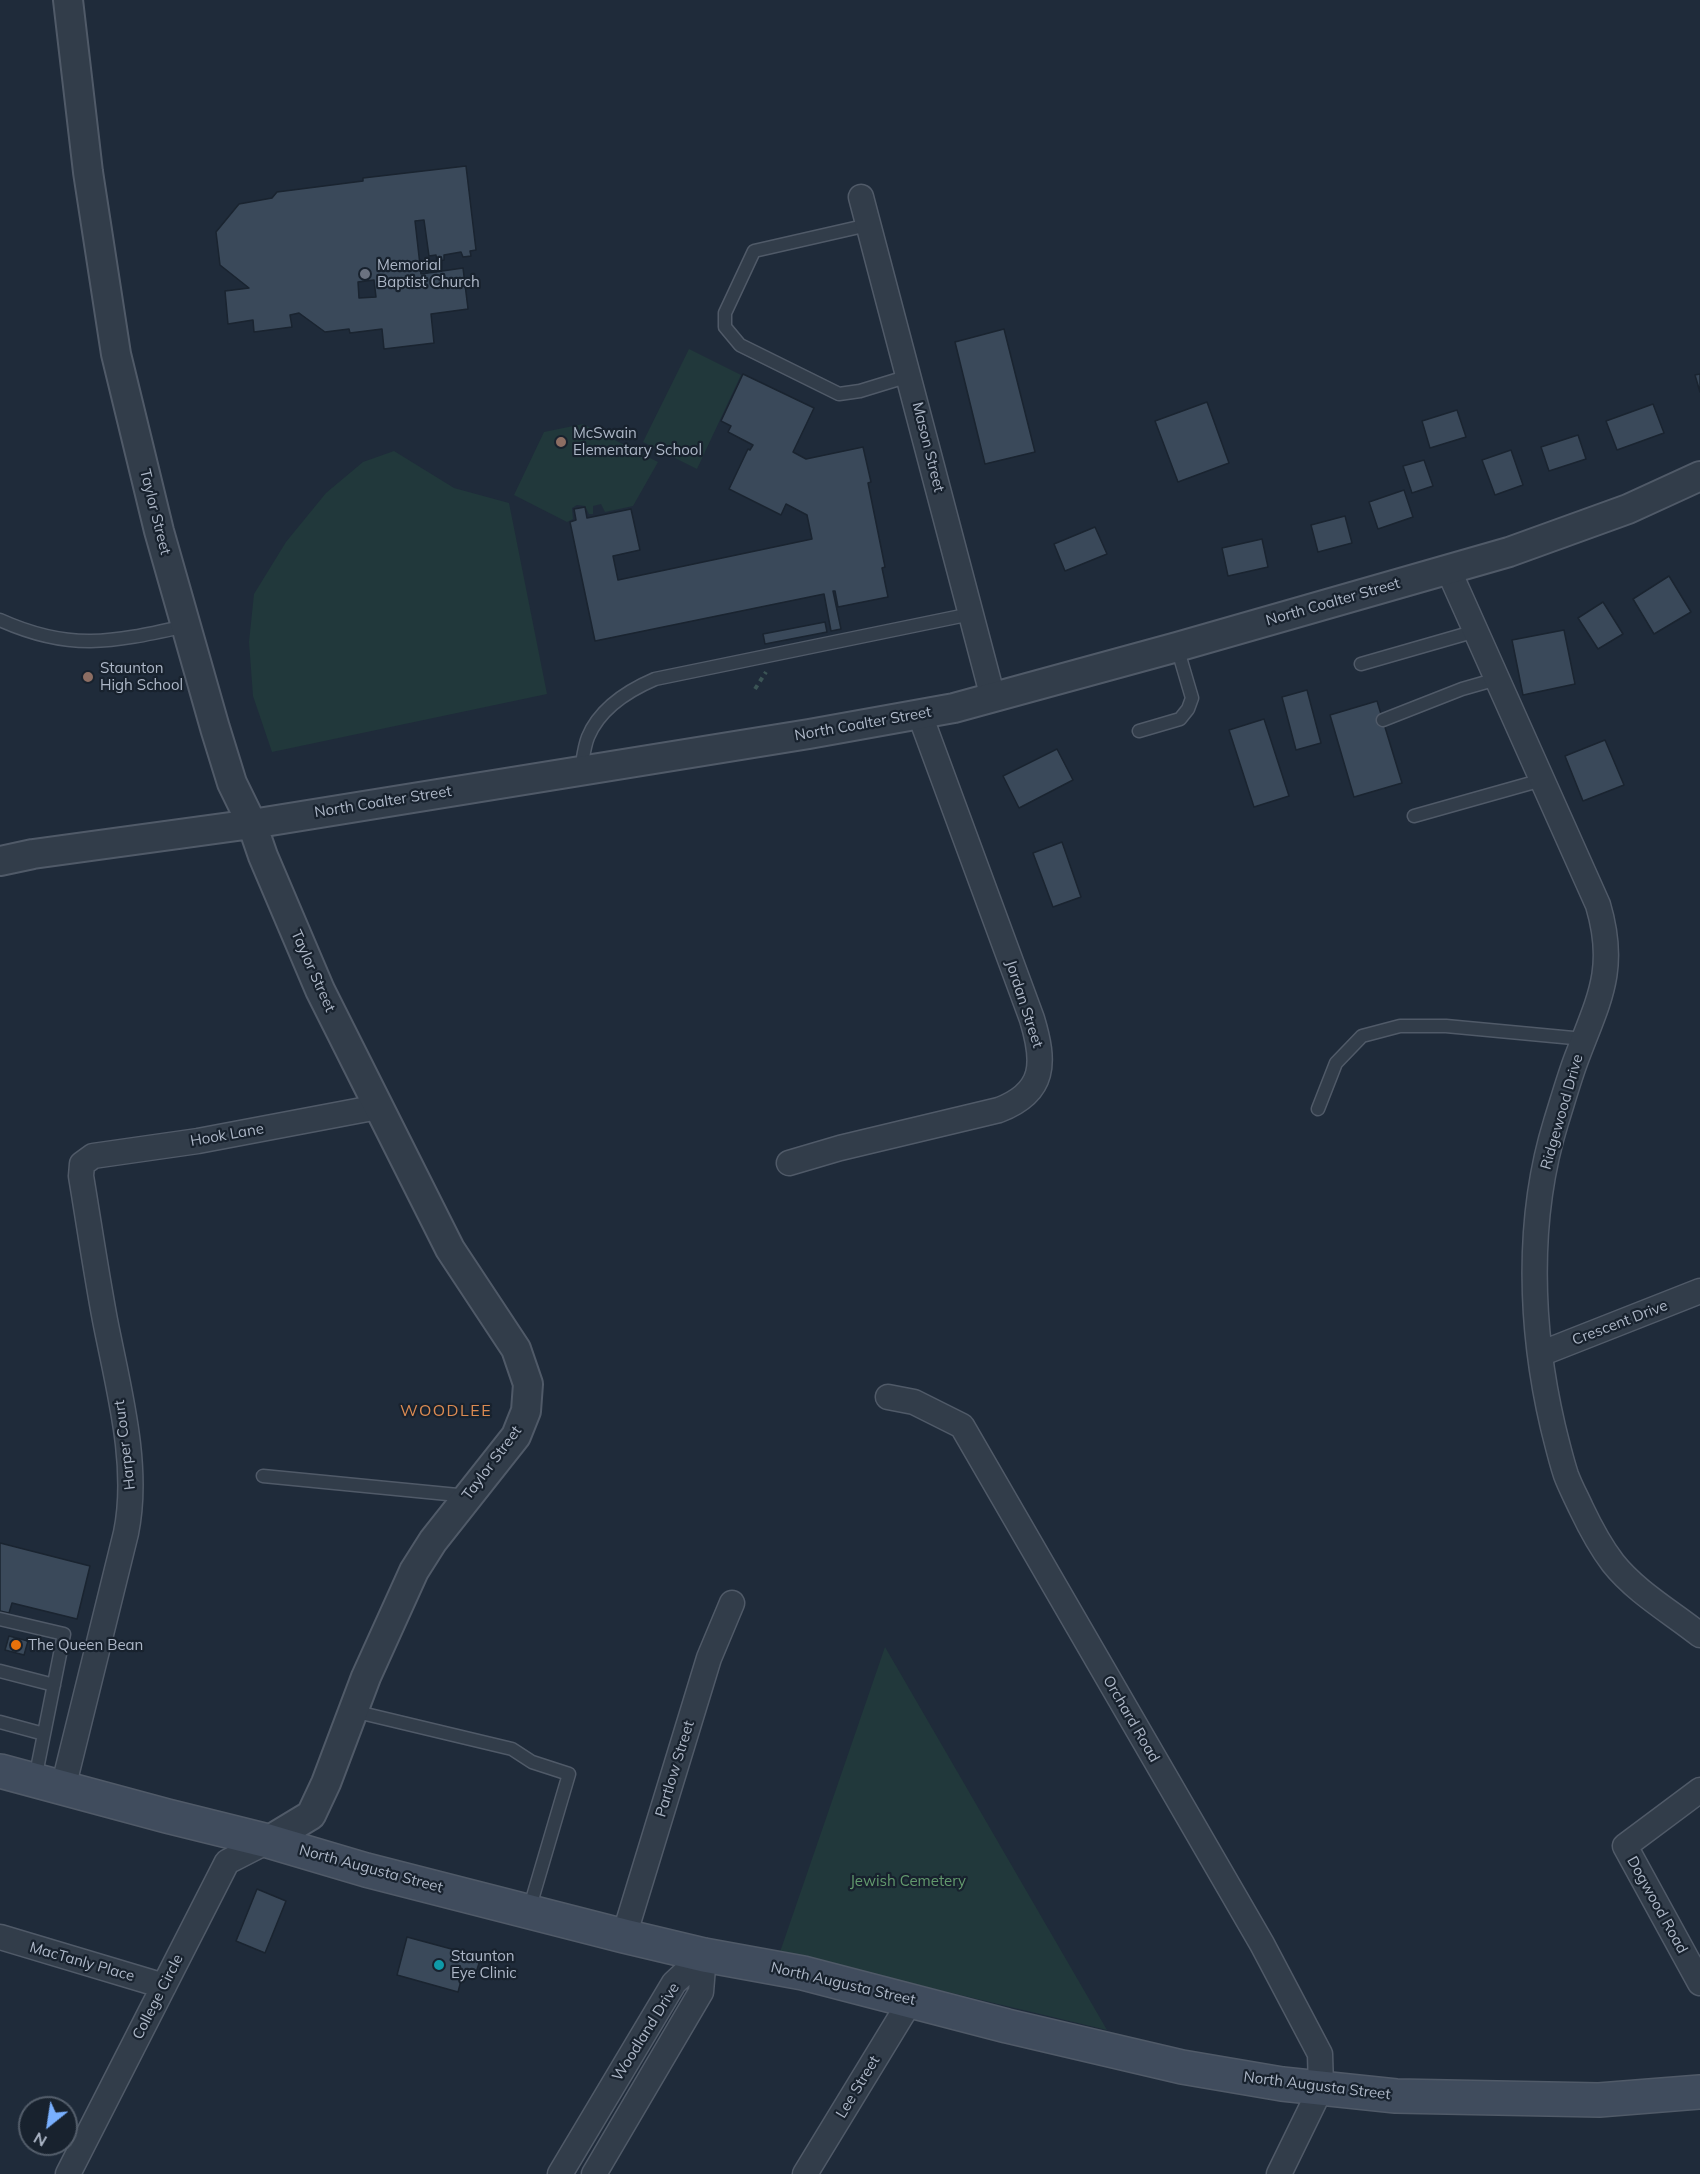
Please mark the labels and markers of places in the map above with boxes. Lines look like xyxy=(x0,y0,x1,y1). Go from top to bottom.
place label: Memorial Baptist Church xyxy=(377,256,480,291)
marker: Memorial Baptist Church xyxy=(358,267,372,281)
place label: McSwain Elementary School xyxy=(573,424,702,459)
marker: McSwain Elementary School xyxy=(554,435,568,449)
place label: Staunton High School xyxy=(100,659,183,694)
marker: Staunton High School xyxy=(81,670,95,684)
place label: The Queen Bean xyxy=(28,1636,143,1654)
marker: The Queen Bean xyxy=(9,1638,23,1652)
place label: Staunton Eye Clinic xyxy=(451,1947,517,1982)
marker: Staunton Eye Clinic xyxy=(432,1958,446,1972)

